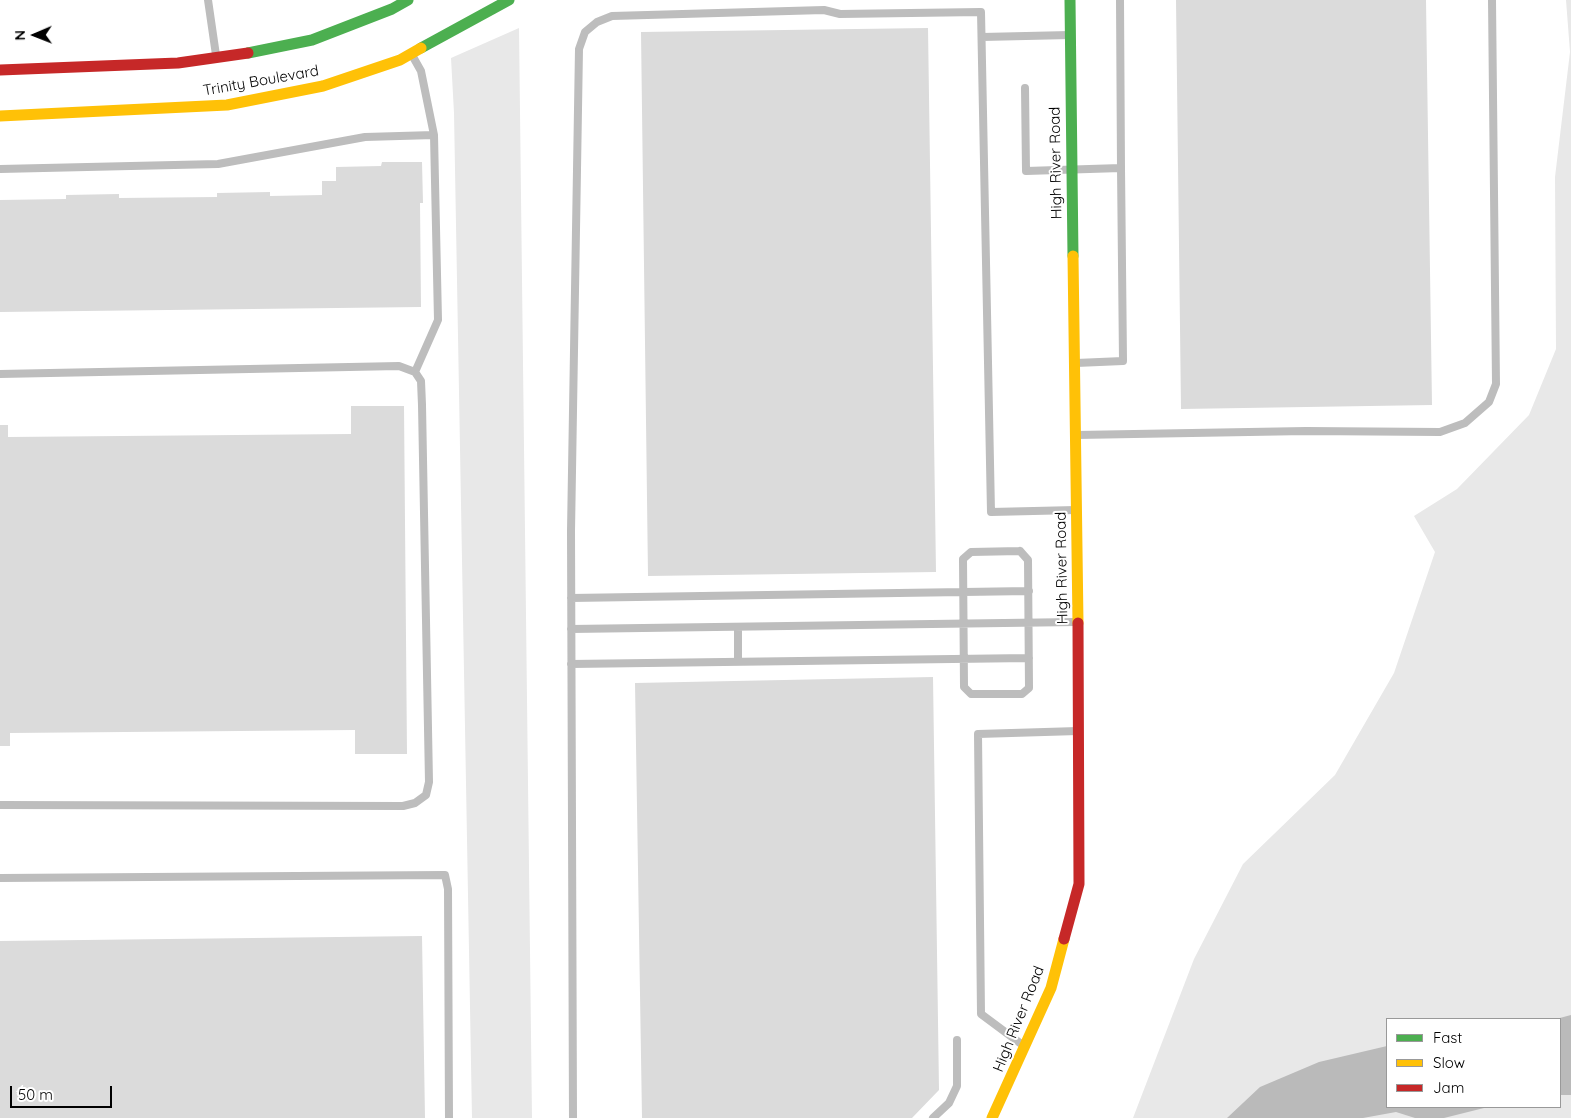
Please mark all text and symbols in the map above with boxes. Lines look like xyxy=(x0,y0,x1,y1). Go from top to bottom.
north arrow xyxy=(10,10,60,60)
text: N xyxy=(11,30,29,41)
street label: Trinity Boulevard xyxy=(202,62,320,100)
street label: High River Road xyxy=(1046,107,1066,219)
street label: High River Road xyxy=(1052,512,1072,624)
street label: High River Road xyxy=(990,963,1048,1075)
legend xyxy=(1386,1018,1561,1108)
text: Fast xyxy=(1433,1028,1462,1047)
text: Slow xyxy=(1433,1053,1465,1072)
scale bar xyxy=(12,1076,115,1108)
text: Jam xyxy=(1433,1078,1464,1097)
text: 50 m xyxy=(18,1085,53,1104)

